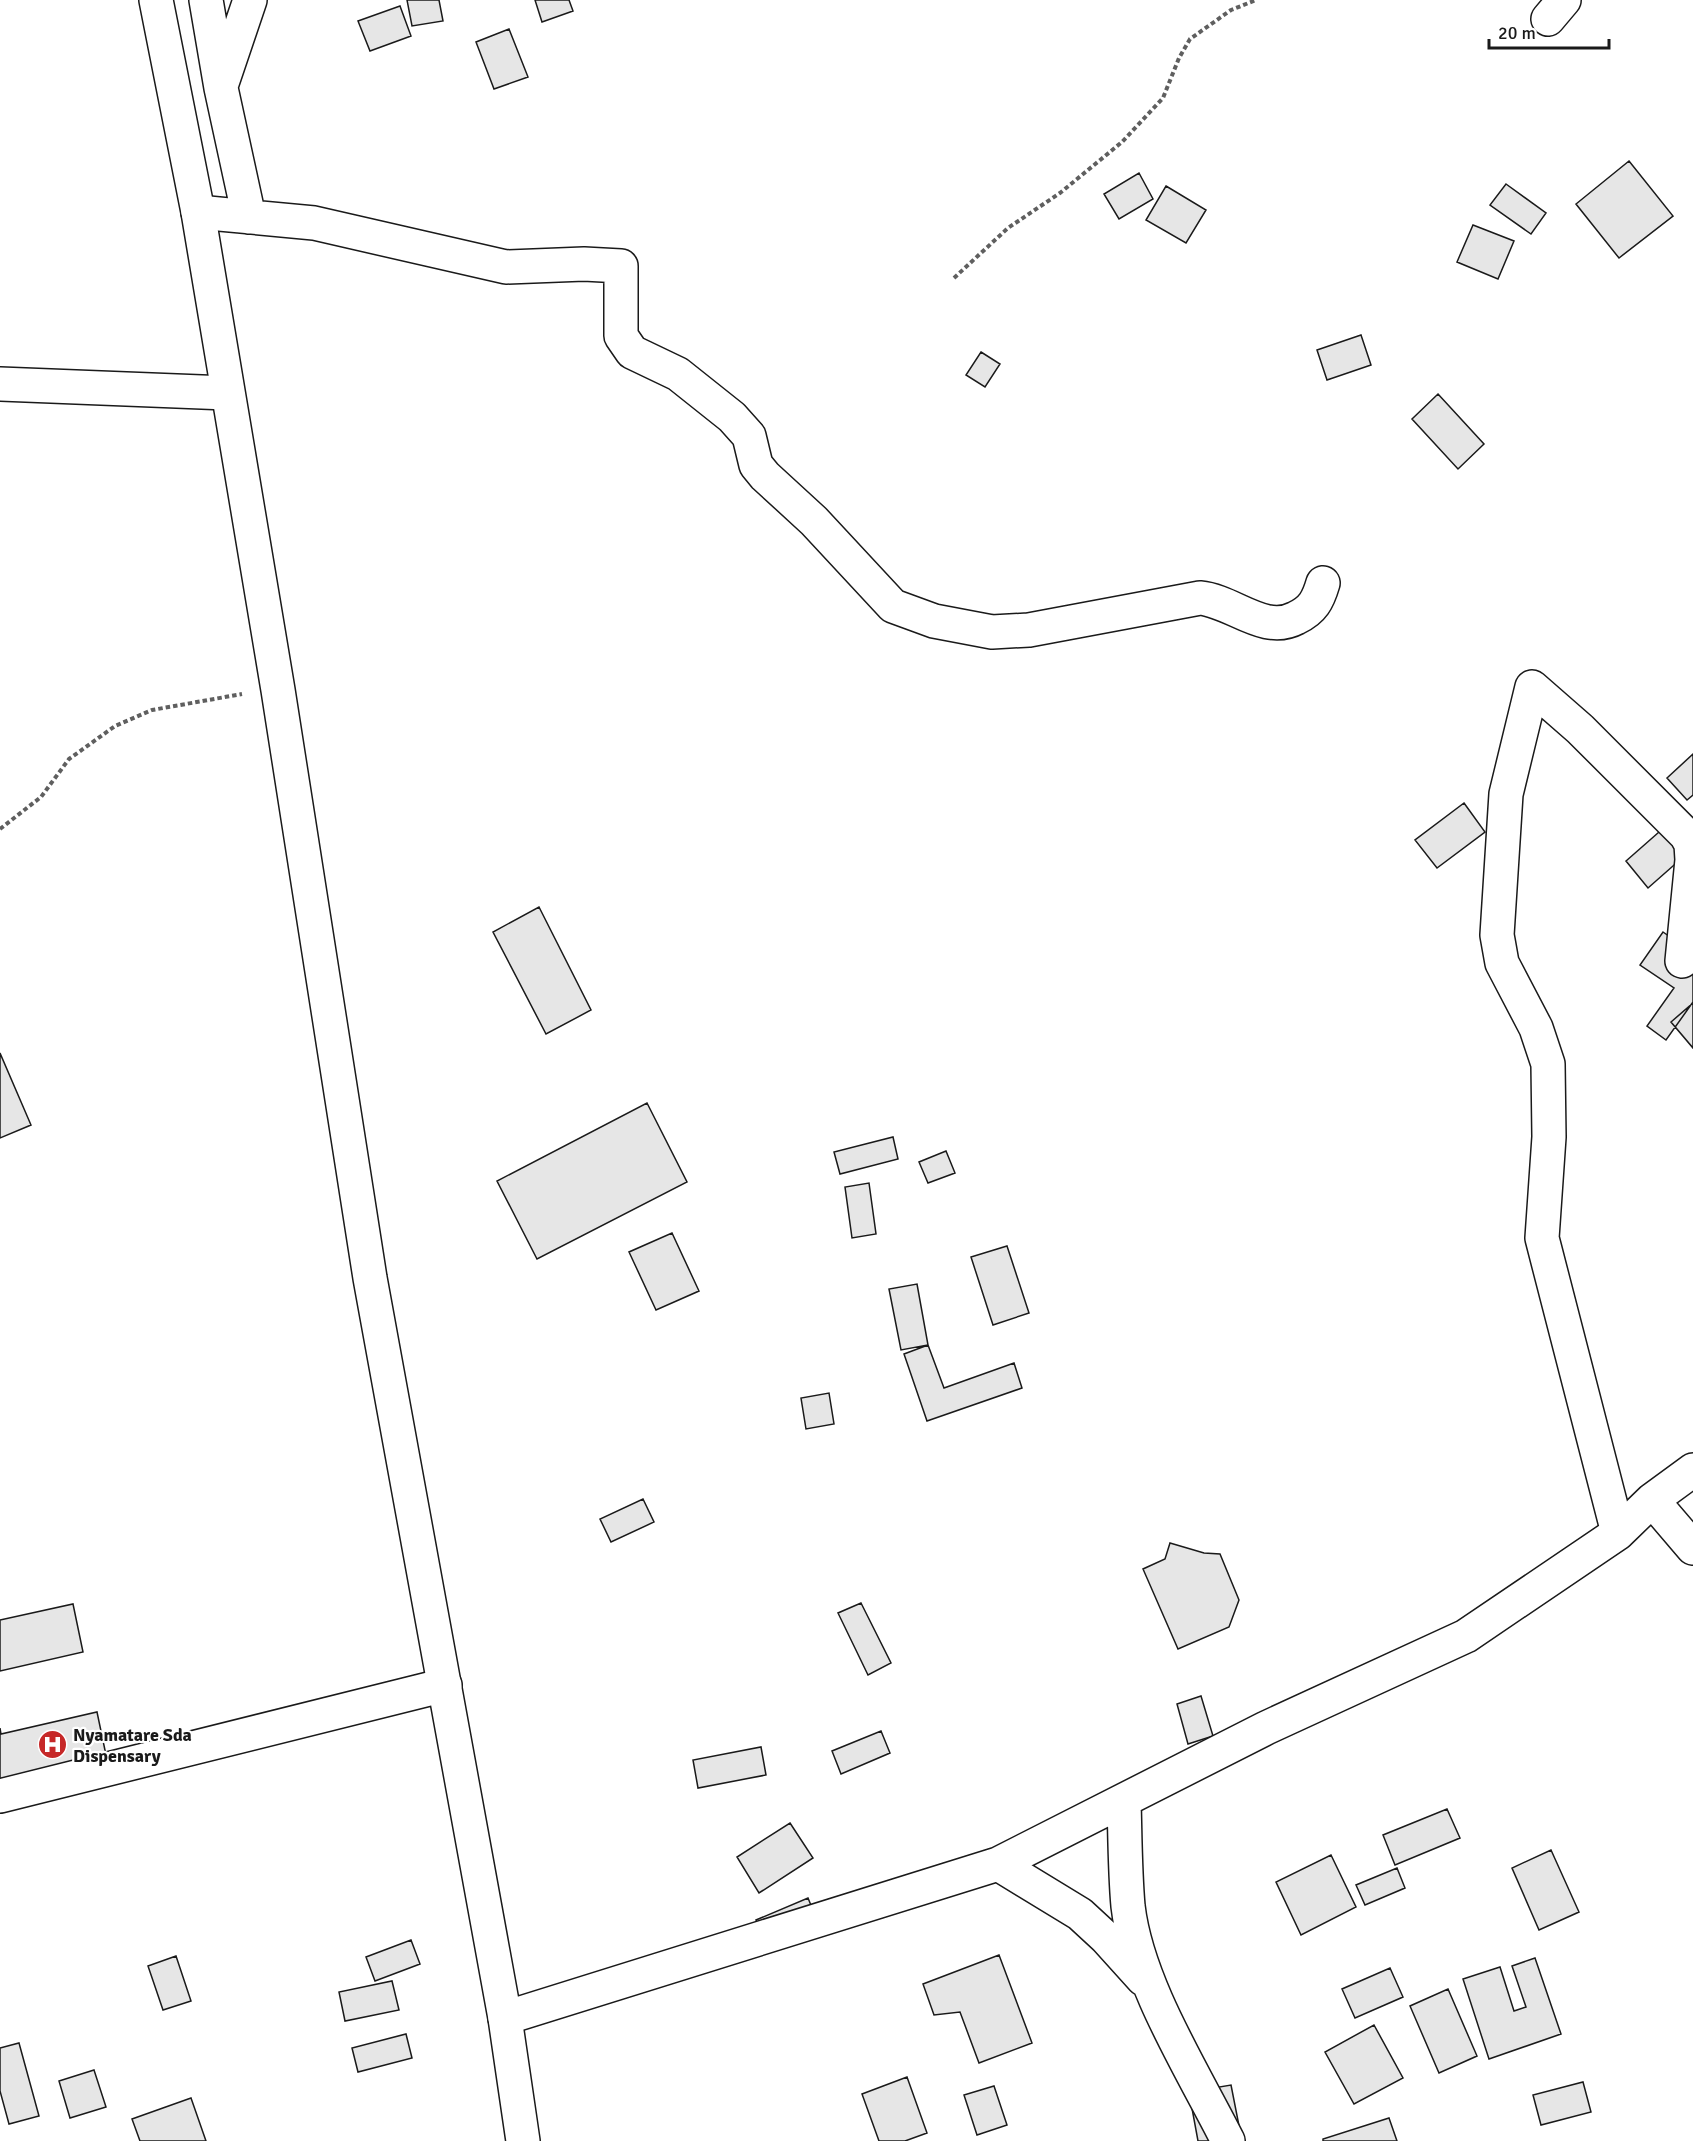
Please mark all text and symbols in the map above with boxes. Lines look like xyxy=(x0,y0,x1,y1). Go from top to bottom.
scale bar xyxy=(1489,12,1609,50)
text: 20 m xyxy=(1498,22,1536,44)
place label: Nyamatare Sda Dispensary xyxy=(73,1724,192,1767)
hospital icon: Nyamatare Sda Dispensary xyxy=(36,1729,68,1761)

